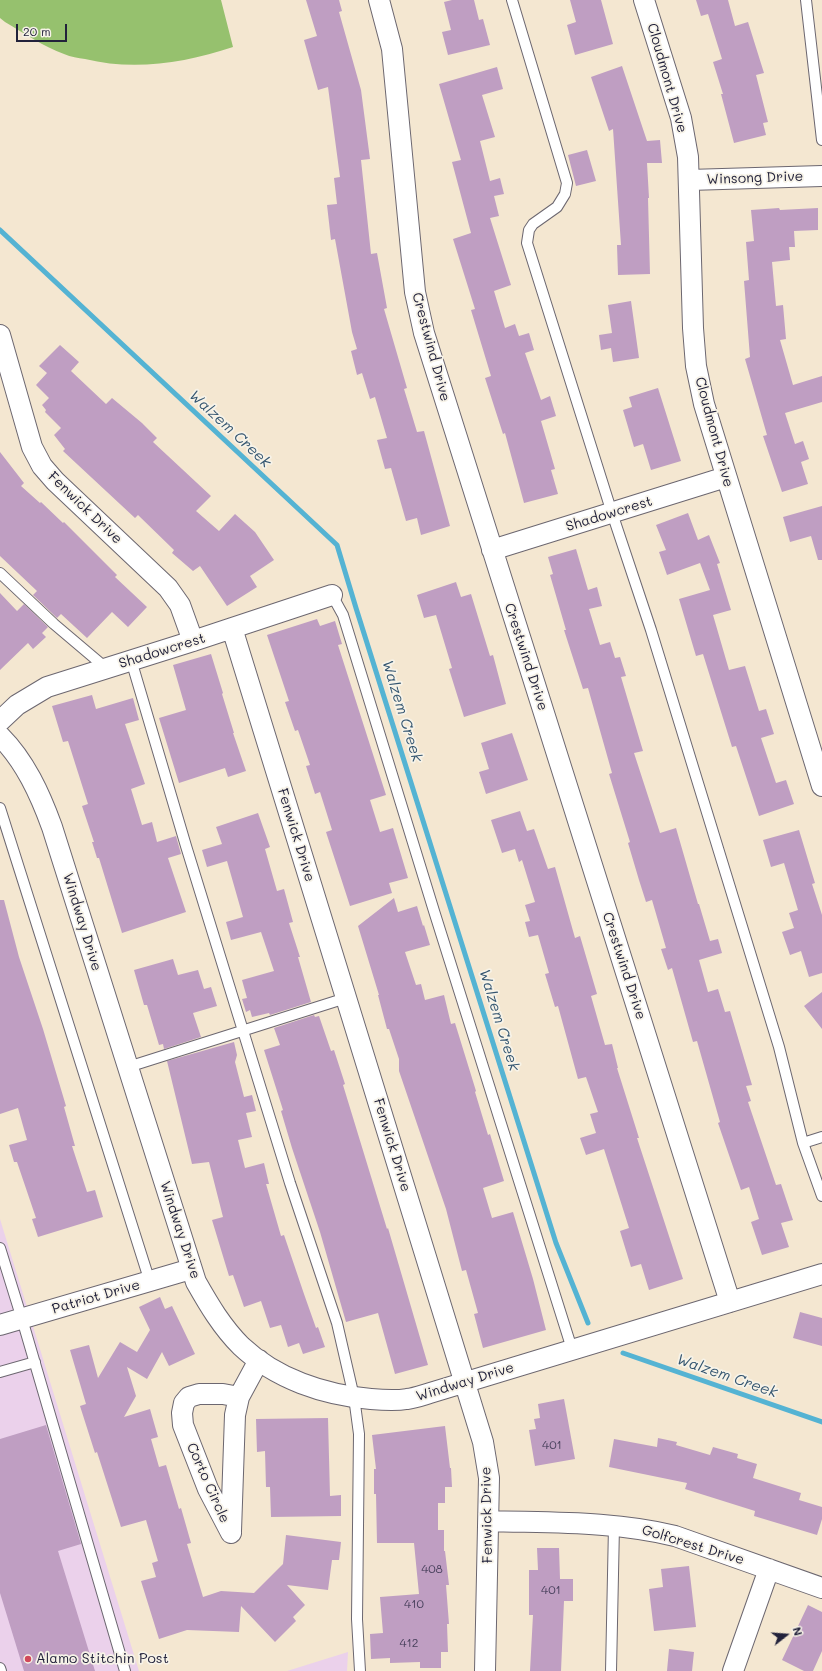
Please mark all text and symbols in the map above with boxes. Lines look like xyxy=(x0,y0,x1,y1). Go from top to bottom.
scale bar xyxy=(18,16,69,42)
street label: Cloudmont Drive xyxy=(643,21,691,135)
text: 20 m xyxy=(23,23,51,39)
street label: Winsong Drive xyxy=(706,168,804,188)
street label: Crestwind Drive xyxy=(408,291,454,403)
street label: Cloudmont Drive xyxy=(691,375,737,489)
water label: Walzem Creek xyxy=(185,386,275,472)
street label: Fenwick Drive xyxy=(44,468,126,548)
street label: Shadowcrest xyxy=(564,493,654,535)
street label: Crestwind Drive xyxy=(501,601,551,713)
street label: Shadowcrest xyxy=(117,630,207,672)
water label: Walzem Creek xyxy=(378,658,426,764)
street label: Fenwick Drive xyxy=(274,786,318,884)
street label: Windway Drive xyxy=(59,871,105,973)
street label: Crestwind Drive xyxy=(599,910,649,1022)
water label: Walzem Creek xyxy=(475,967,523,1073)
street label: Fenwick Drive xyxy=(370,1096,414,1194)
street label: Windway Drive xyxy=(156,1179,204,1281)
street label: Patriot Drive xyxy=(50,1276,142,1318)
water label: Walzem Creek xyxy=(674,1350,780,1402)
street label: Windway Drive xyxy=(414,1359,516,1405)
house number: 401 xyxy=(542,1438,562,1452)
street label: Corto Circle xyxy=(183,1440,233,1526)
street label: Fenwick Drive xyxy=(478,1467,496,1563)
street label: Golfcrest Drive xyxy=(640,1521,746,1569)
house number: 408 xyxy=(421,1562,443,1576)
house number: 401 xyxy=(541,1583,561,1597)
house number: 410 xyxy=(404,1597,424,1611)
north arrow xyxy=(766,1615,806,1655)
text: N xyxy=(790,1625,806,1638)
house number: 412 xyxy=(399,1636,419,1650)
place label: Alamo Stitchin Post xyxy=(36,1651,169,1667)
marker: Alamo Stitchin Post xyxy=(23,1654,33,1664)

